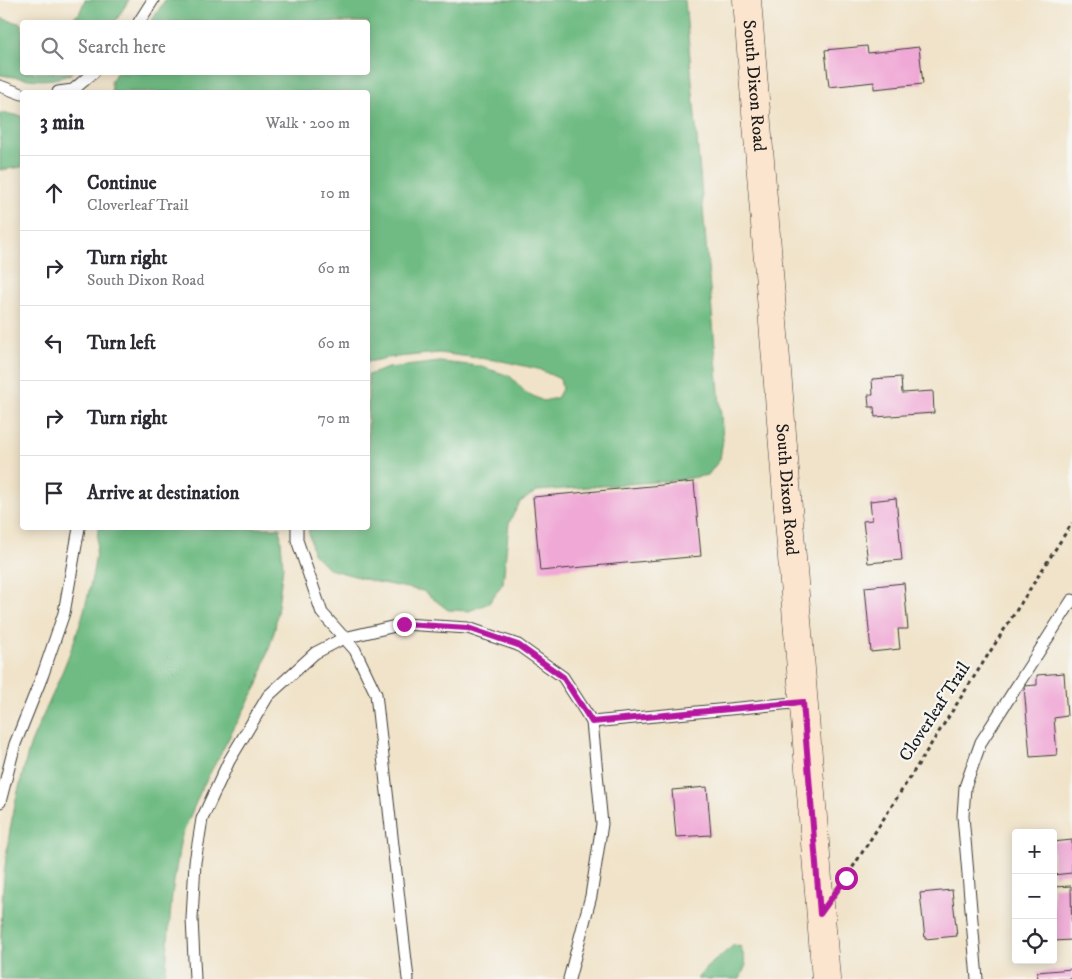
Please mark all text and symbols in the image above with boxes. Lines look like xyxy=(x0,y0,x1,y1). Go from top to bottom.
street label: South Dixon Road xyxy=(738,19,770,152)
search box xyxy=(20,20,370,75)
icon: search xyxy=(38,34,66,62)
text: Search here xyxy=(78,36,166,59)
text: 3 min xyxy=(40,110,85,136)
text: Walk · 200 m xyxy=(266,113,350,133)
text: Continue xyxy=(87,172,157,195)
icon: ahead xyxy=(40,179,68,207)
text: 10 m xyxy=(320,183,350,203)
text: Cloverleaf Trail xyxy=(87,195,189,215)
text: Turn right xyxy=(87,247,167,270)
icon: right xyxy=(40,254,68,282)
text: 60 m xyxy=(318,258,350,278)
text: South Dixon Road xyxy=(87,270,204,290)
icon: left xyxy=(40,329,68,357)
text: Turn left xyxy=(87,332,156,355)
text: 60 m xyxy=(318,333,350,353)
icon: right xyxy=(40,404,68,432)
text: Turn right xyxy=(87,407,167,430)
text: 70 m xyxy=(318,408,350,428)
street label: South Dixon Road xyxy=(770,423,803,556)
icon: arrive xyxy=(40,479,68,507)
text: Arrive at destination xyxy=(87,482,239,505)
route end xyxy=(393,613,416,636)
street label: Cloverleaf Trail xyxy=(895,658,976,766)
map controls xyxy=(1012,829,1057,964)
button: + xyxy=(1012,829,1057,874)
route start xyxy=(835,867,858,890)
button: − xyxy=(1012,874,1057,919)
button: locate xyxy=(1012,919,1057,964)

